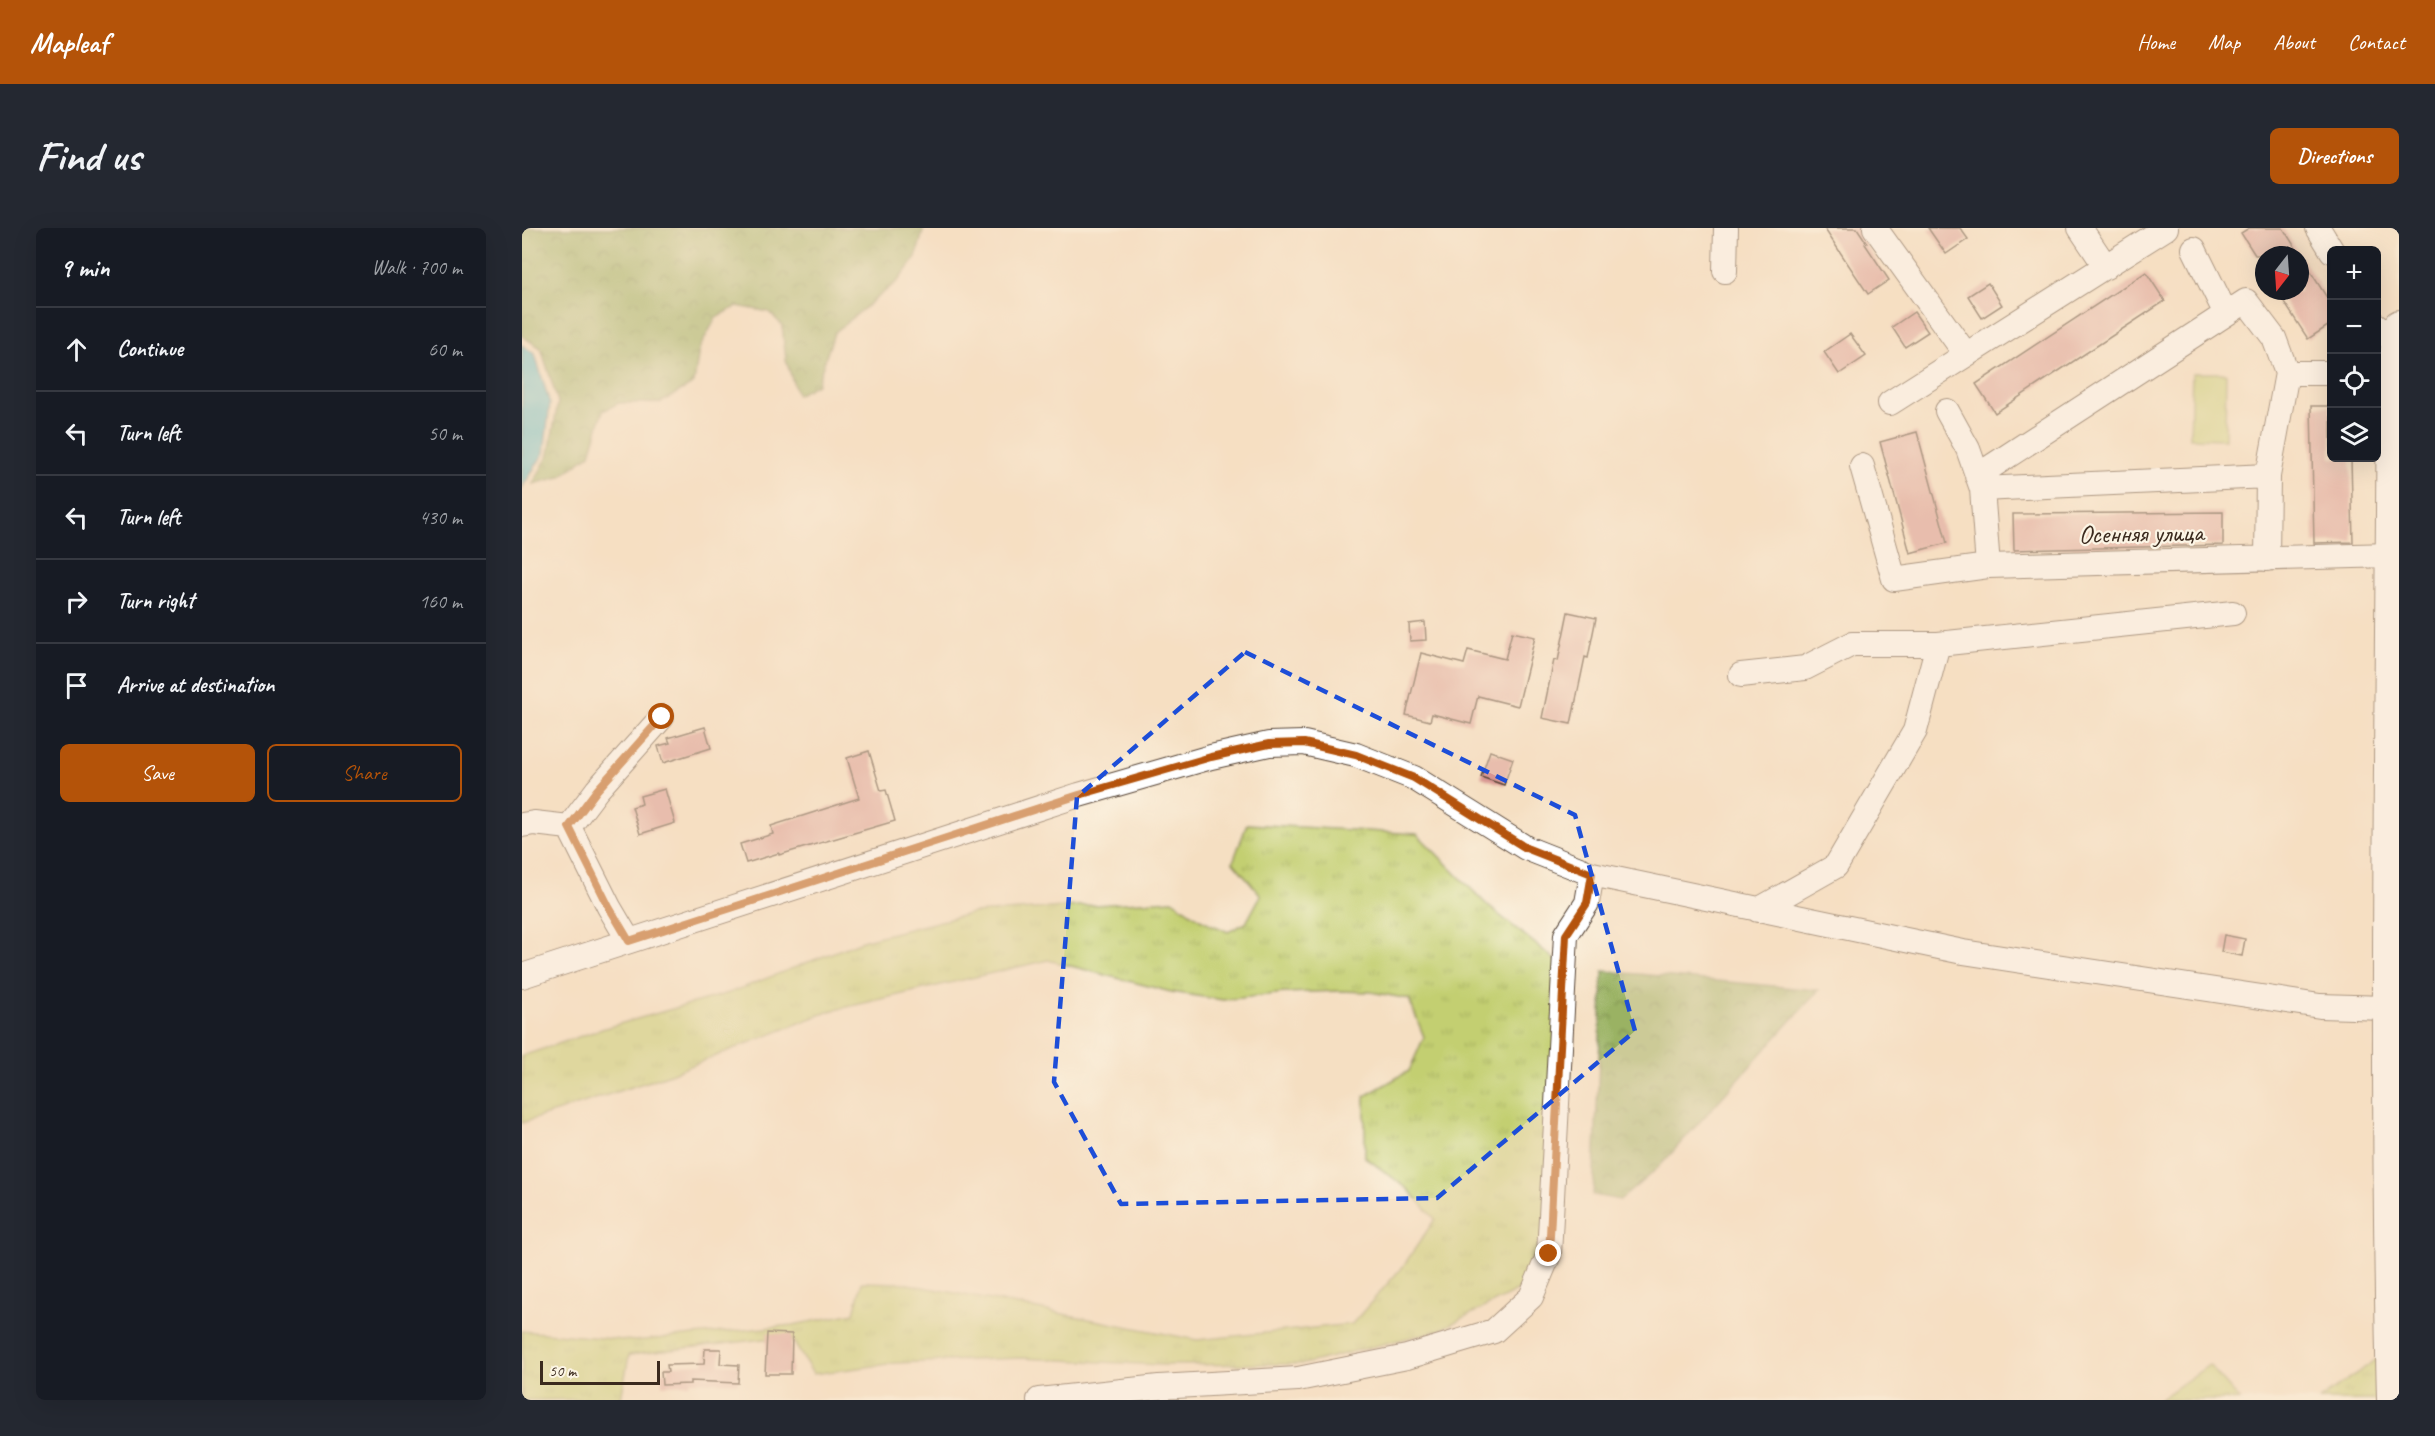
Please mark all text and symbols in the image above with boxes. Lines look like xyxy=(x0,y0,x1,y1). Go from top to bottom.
text: Mapleaf xyxy=(30,25,108,60)
text: Home xyxy=(2137,29,2175,55)
text: Map xyxy=(2208,29,2240,55)
text: About xyxy=(2273,29,2315,55)
text: Contact xyxy=(2348,29,2405,55)
button: Directions xyxy=(2270,128,2399,184)
text: Find us xyxy=(36,130,141,183)
north arrow xyxy=(2255,246,2309,300)
map controls xyxy=(2327,246,2381,462)
button: + xyxy=(2327,246,2381,300)
text: 9 min xyxy=(60,251,110,284)
text: Walk · 700 m xyxy=(372,255,462,280)
button: − xyxy=(2327,300,2381,354)
icon: ahead xyxy=(60,333,93,366)
text: Continue xyxy=(117,335,183,363)
text: 60 m xyxy=(428,337,462,362)
button: locate xyxy=(2327,354,2381,408)
button: layers xyxy=(2327,408,2381,462)
icon: left xyxy=(60,417,93,450)
text: Turn left xyxy=(117,419,181,447)
text: 50 m xyxy=(428,421,462,446)
icon: left xyxy=(60,501,93,534)
text: Turn left xyxy=(117,503,181,531)
text: 430 m xyxy=(419,505,462,530)
street label: Осенняя улица xyxy=(2078,516,2206,551)
icon: right xyxy=(60,585,93,618)
text: Turn right xyxy=(117,587,194,615)
text: 160 m xyxy=(419,589,462,614)
icon: arrive xyxy=(60,669,93,702)
text: Arrive at destination xyxy=(117,671,274,699)
route start xyxy=(648,703,674,729)
button: Save xyxy=(60,744,255,802)
button: Share xyxy=(267,744,462,802)
route end xyxy=(1535,1240,1561,1266)
scale bar xyxy=(540,1358,660,1386)
text: 50 m xyxy=(549,1361,576,1381)

